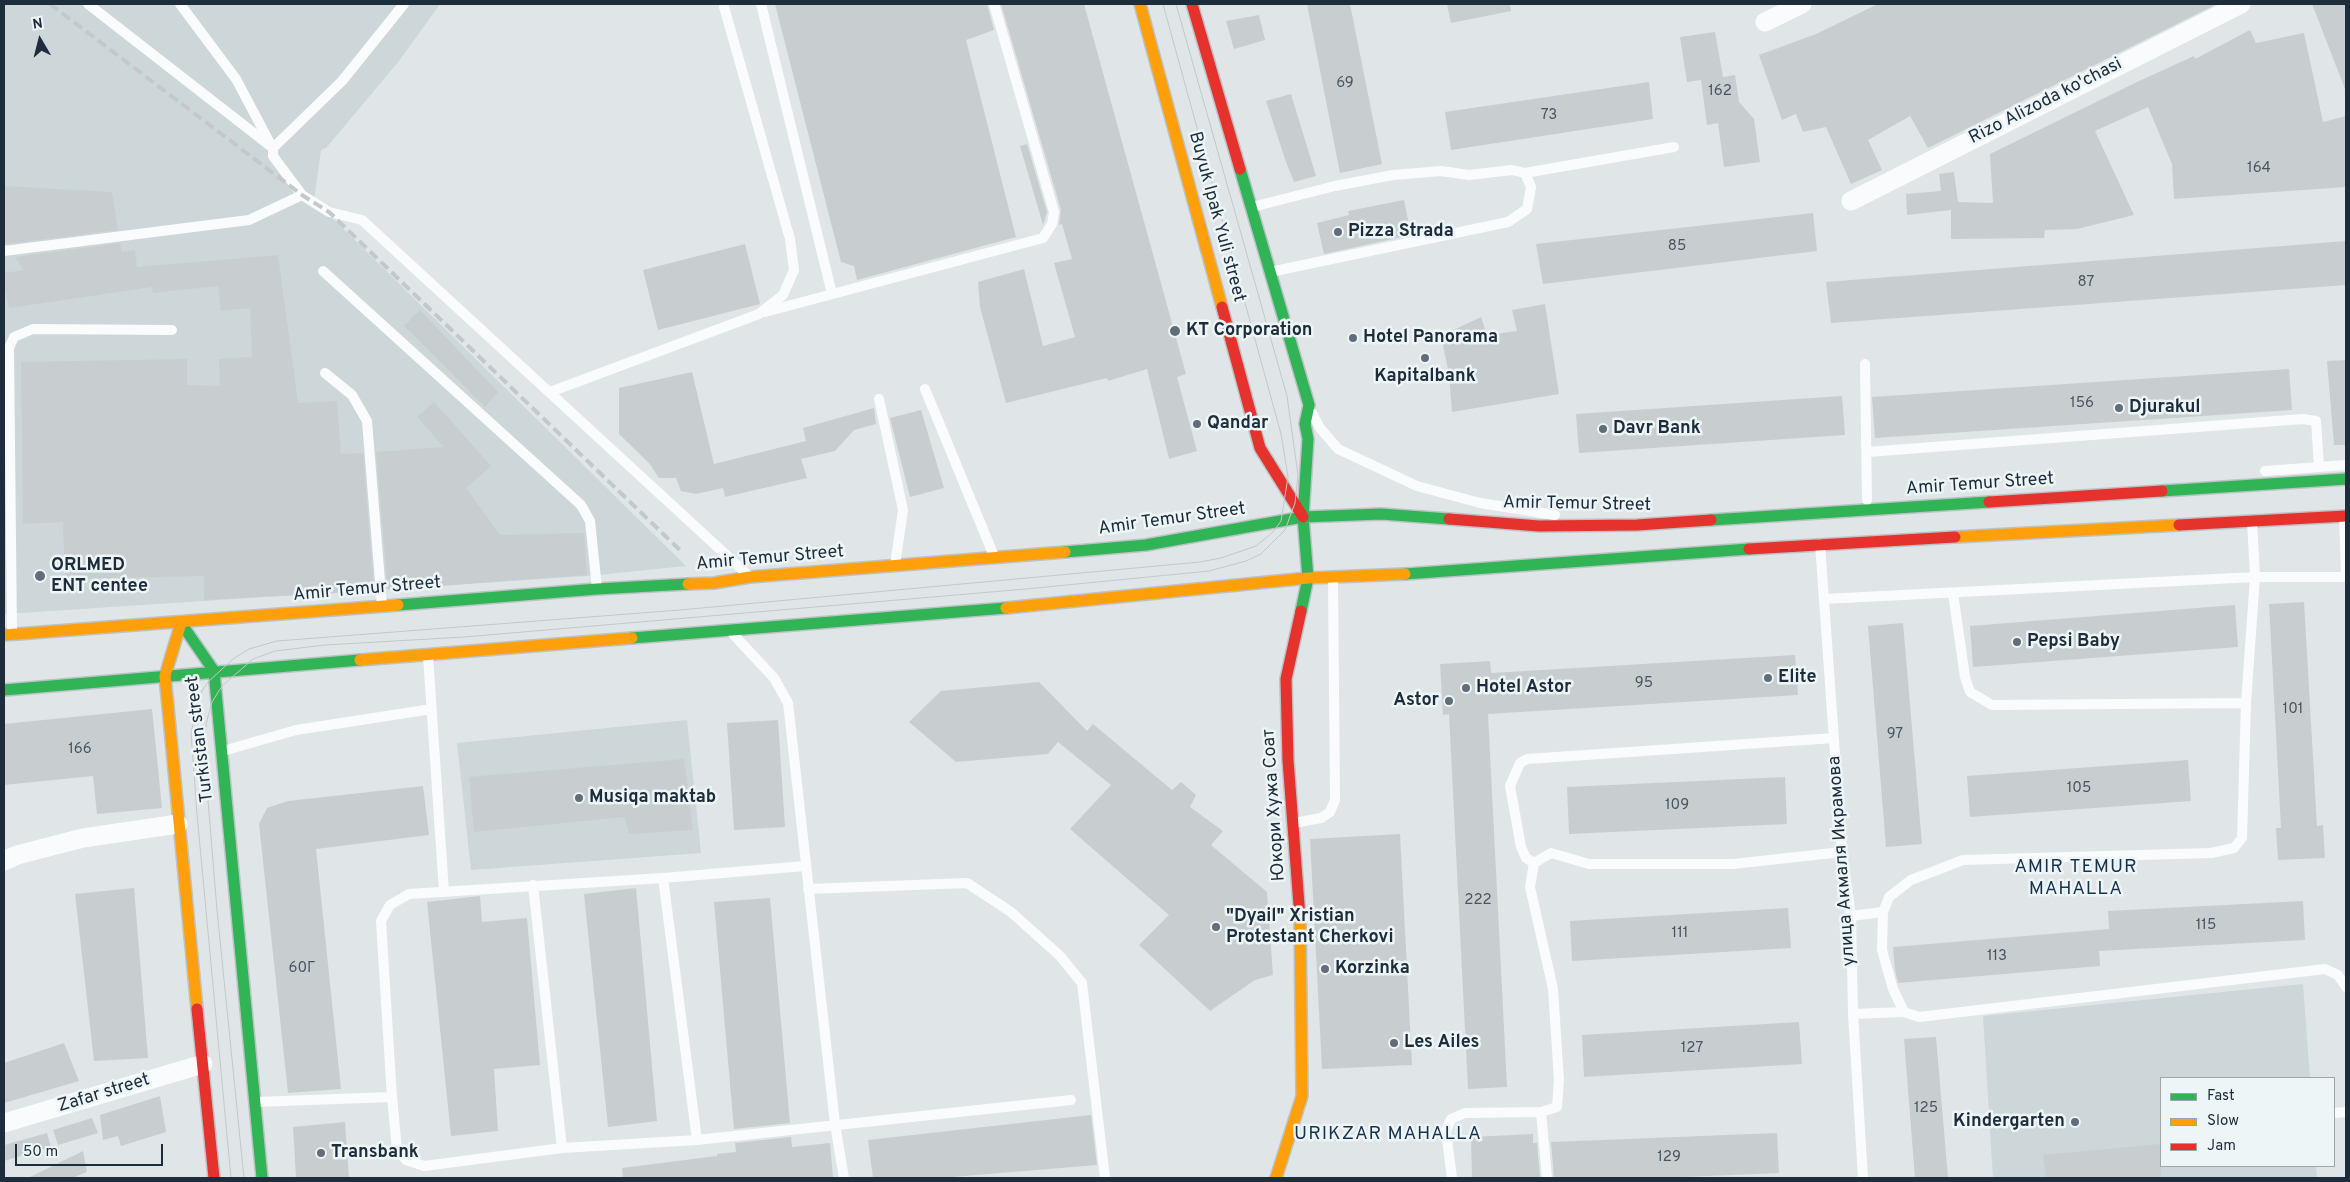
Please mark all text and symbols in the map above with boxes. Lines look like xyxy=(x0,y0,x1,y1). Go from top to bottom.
north arrow xyxy=(15,15,65,65)
text: N xyxy=(32,16,44,34)
street label: Rizo Alizoda ko'chasi xyxy=(1966,54,2126,150)
house number: 69 xyxy=(1336,75,1354,93)
house number: 162 xyxy=(1708,83,1732,101)
house number: 73 xyxy=(1541,107,1557,125)
street label: Buyuk Ipak Yuli street xyxy=(1183,129,1249,305)
house number: 164 xyxy=(2247,160,2271,178)
place label: Pizza Strada xyxy=(1348,221,1454,243)
marker: Pizza Strada xyxy=(1332,226,1344,238)
house number: 85 xyxy=(1668,238,1686,256)
house number: 87 xyxy=(2078,274,2094,292)
place label: KT Corporation xyxy=(1186,320,1312,342)
marker: KT Corporation xyxy=(1168,324,1182,338)
place label: Hotel Panorama xyxy=(1363,327,1498,349)
marker: Hotel Panorama xyxy=(1347,332,1359,344)
marker: Kapitalbank xyxy=(1419,352,1431,364)
place label: Kapitalbank xyxy=(1374,366,1476,388)
house number: 156 xyxy=(2070,395,2094,413)
place label: Djurakul xyxy=(2129,397,2201,419)
marker: Djurakul xyxy=(2113,402,2125,414)
place label: Qandar xyxy=(1207,413,1269,435)
marker: Qandar xyxy=(1191,418,1203,430)
place label: Davr Bank xyxy=(1613,418,1701,440)
marker: Davr Bank xyxy=(1597,423,1609,435)
street label: Amir Temur Street xyxy=(1905,469,2055,501)
street label: Amir Temur Street xyxy=(1503,493,1651,517)
street label: Amir Temur Street xyxy=(1097,499,1247,541)
street label: Amir Temur Street xyxy=(695,542,845,576)
place label: ORLMED ENT centee xyxy=(51,555,148,598)
marker: ORLMED ENT centee xyxy=(33,569,47,583)
street label: Amir Temur Street xyxy=(292,573,442,607)
place label: Pepsi Baby xyxy=(2027,631,2120,653)
marker: Pepsi Baby xyxy=(2011,636,2023,648)
place label: Elite xyxy=(1778,667,1817,689)
marker: Elite xyxy=(1762,672,1774,684)
street label: Turkistan street xyxy=(183,675,219,803)
house number: 95 xyxy=(1635,675,1653,693)
place label: Hotel Astor xyxy=(1476,677,1572,699)
marker: Hotel Astor xyxy=(1460,682,1472,694)
place label: Astor xyxy=(1393,690,1439,712)
marker: Astor xyxy=(1443,695,1455,707)
house number: 101 xyxy=(2283,701,2303,719)
house number: 97 xyxy=(1887,726,1903,744)
street label: Юкори Хужа Соат xyxy=(1259,728,1291,882)
house number: 166 xyxy=(68,741,92,759)
street label: улица Акмаля Икрамова xyxy=(1825,755,1861,967)
house number: 105 xyxy=(2067,780,2091,798)
place label: Musiqa maktab xyxy=(589,787,716,809)
marker: Musiqa maktab xyxy=(573,792,585,804)
house number: 109 xyxy=(1665,797,1689,815)
district label: AMIR TEMUR MAHALLA xyxy=(2013,857,2139,901)
house number: 222 xyxy=(1464,892,1492,910)
place label: "Dyail" Xristian Protestant Cherkovi xyxy=(1226,906,1393,949)
house number: 115 xyxy=(2196,917,2216,935)
marker: "Dyail" Xristian Protestant Cherkovi xyxy=(1210,921,1222,933)
house number: 111 xyxy=(1672,925,1688,943)
house number: 113 xyxy=(1987,948,2007,966)
place label: Korzinka xyxy=(1335,958,1410,980)
house number: 60Г xyxy=(288,960,316,978)
marker: Korzinka xyxy=(1319,963,1331,975)
place label: Les Ailes xyxy=(1404,1032,1479,1054)
marker: Les Ailes xyxy=(1388,1037,1400,1049)
house number: 127 xyxy=(1681,1040,1703,1058)
street label: Zafar street xyxy=(55,1070,153,1118)
legend xyxy=(2160,1077,2335,1167)
text: Fast xyxy=(2207,1087,2235,1106)
house number: 125 xyxy=(1914,1100,1938,1118)
place label: Kindergarten xyxy=(1953,1111,2065,1133)
text: Slow xyxy=(2207,1112,2239,1131)
marker: Kindergarten xyxy=(2069,1116,2081,1128)
district label: URIKZAR MAHALLA xyxy=(1292,1124,1484,1146)
scale bar xyxy=(18,1134,165,1166)
text: Jam xyxy=(2207,1137,2236,1156)
place label: Transbank xyxy=(331,1142,419,1164)
text: 50 m xyxy=(23,1143,58,1162)
marker: Transbank xyxy=(315,1147,327,1159)
house number: 129 xyxy=(1657,1149,1681,1167)

